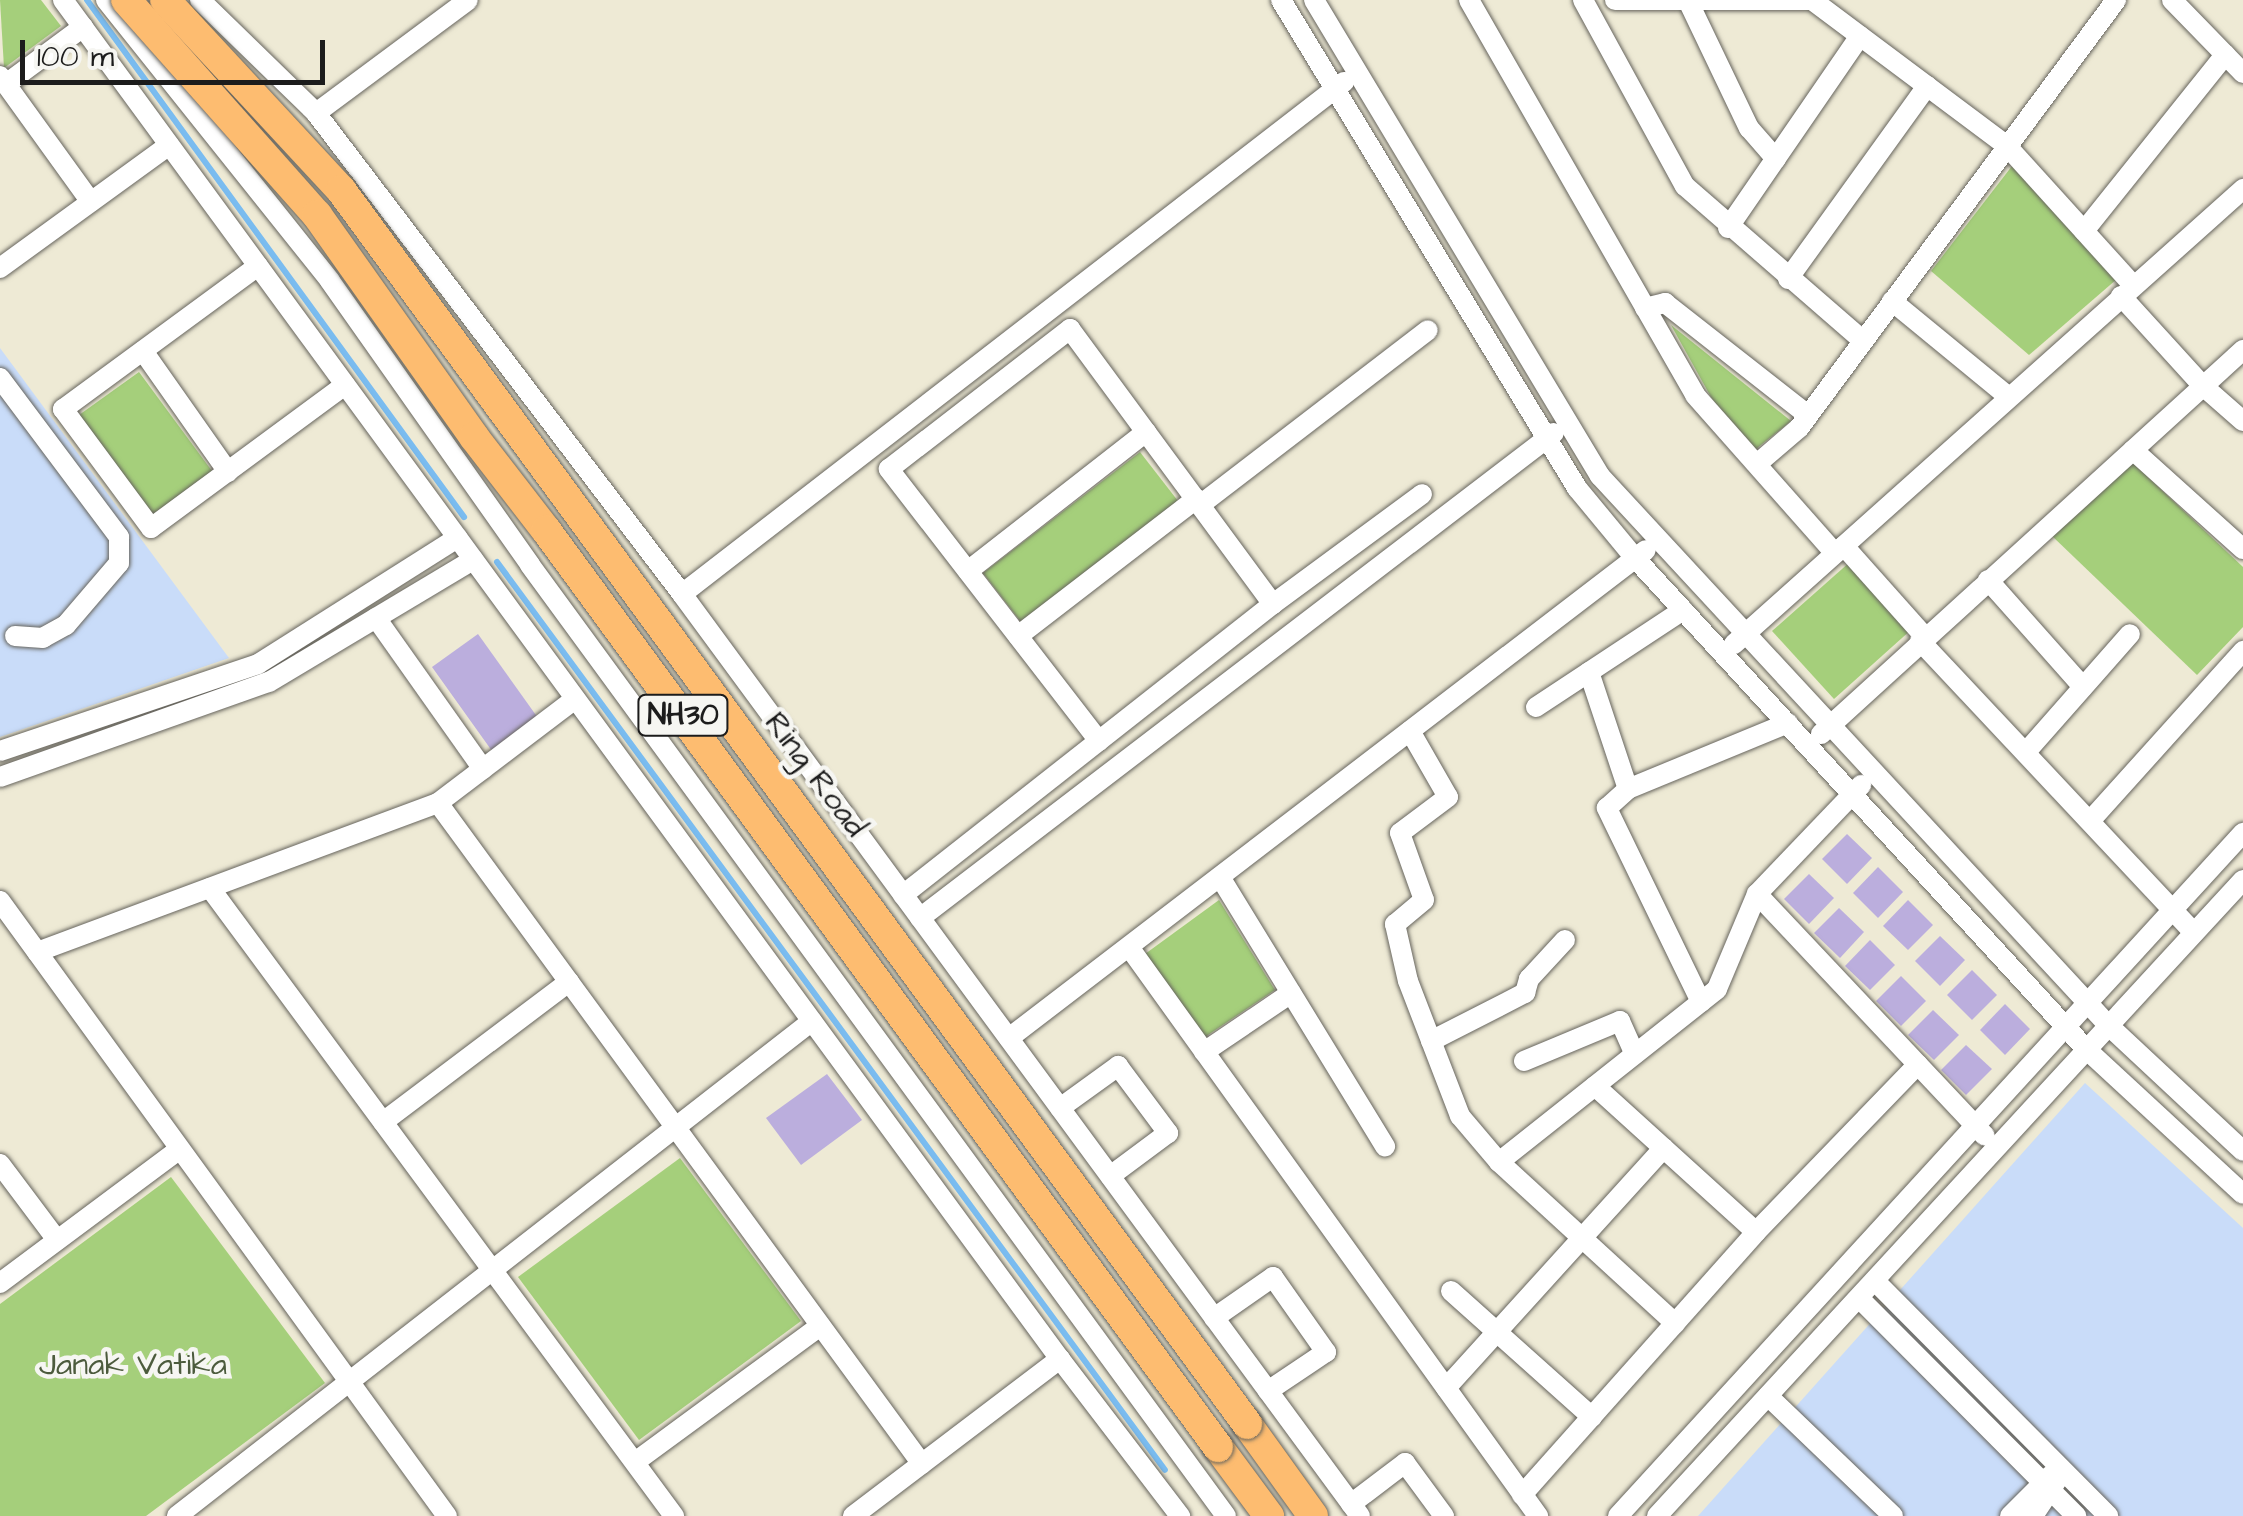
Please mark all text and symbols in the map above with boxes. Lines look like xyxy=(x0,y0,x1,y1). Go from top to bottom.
scale bar xyxy=(25,20,330,82)
text: 100 m xyxy=(37,36,114,78)
road number: NH30 xyxy=(636,690,730,740)
street label: Ring Road xyxy=(756,705,874,845)
park label: Janak Vatika xyxy=(39,1346,227,1384)

